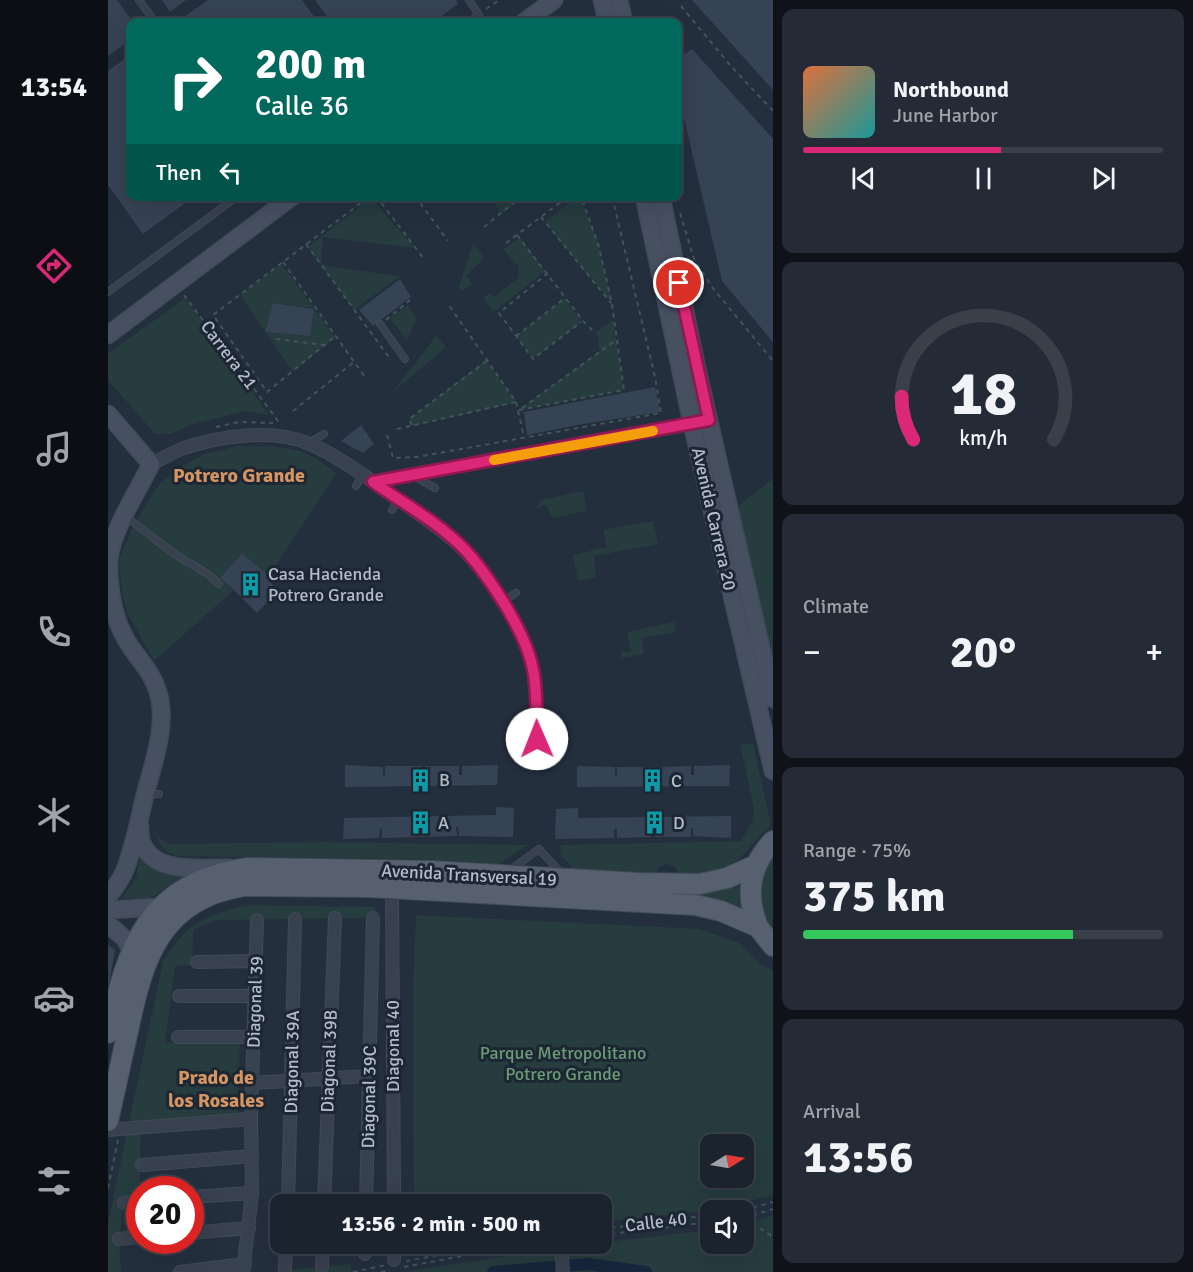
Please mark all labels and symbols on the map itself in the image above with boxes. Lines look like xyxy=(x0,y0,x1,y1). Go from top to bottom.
pin xyxy=(653,257,704,308)
street label: Carrera 21 xyxy=(196,316,262,394)
street label: Avenida Carrera 20 xyxy=(687,445,741,593)
district label: Potrero Grande xyxy=(173,463,305,488)
place label: Casa Hacienda Potrero Grande xyxy=(268,563,384,606)
building icon: Casa Hacienda Potrero Grande xyxy=(237,571,263,597)
position arrow xyxy=(505,707,569,771)
building icon: B xyxy=(408,767,434,793)
building icon: C xyxy=(640,768,666,794)
place label: B xyxy=(439,769,450,791)
place label: C xyxy=(671,770,682,792)
building icon: A xyxy=(407,810,433,836)
building icon: D xyxy=(642,810,668,836)
place label: A xyxy=(438,812,449,834)
place label: D xyxy=(673,812,685,834)
street label: Avenida Transversal 19 xyxy=(381,859,557,891)
street label: Diagonal 39 xyxy=(242,956,268,1048)
street label: Diagonal 40 xyxy=(382,1000,404,1092)
street label: Diagonal 39B xyxy=(316,1009,342,1113)
street label: Diagonal 39A xyxy=(280,1010,304,1114)
park label: Parque Metropolitano Potrero Grande xyxy=(480,1042,646,1085)
street label: Diagonal 39C xyxy=(357,1045,381,1149)
district label: Prado de los Rosales xyxy=(168,1065,264,1113)
north arrow xyxy=(700,1134,754,1188)
speed limit sign: 20 xyxy=(126,1176,204,1254)
street label: Calle 40 xyxy=(624,1207,688,1237)

